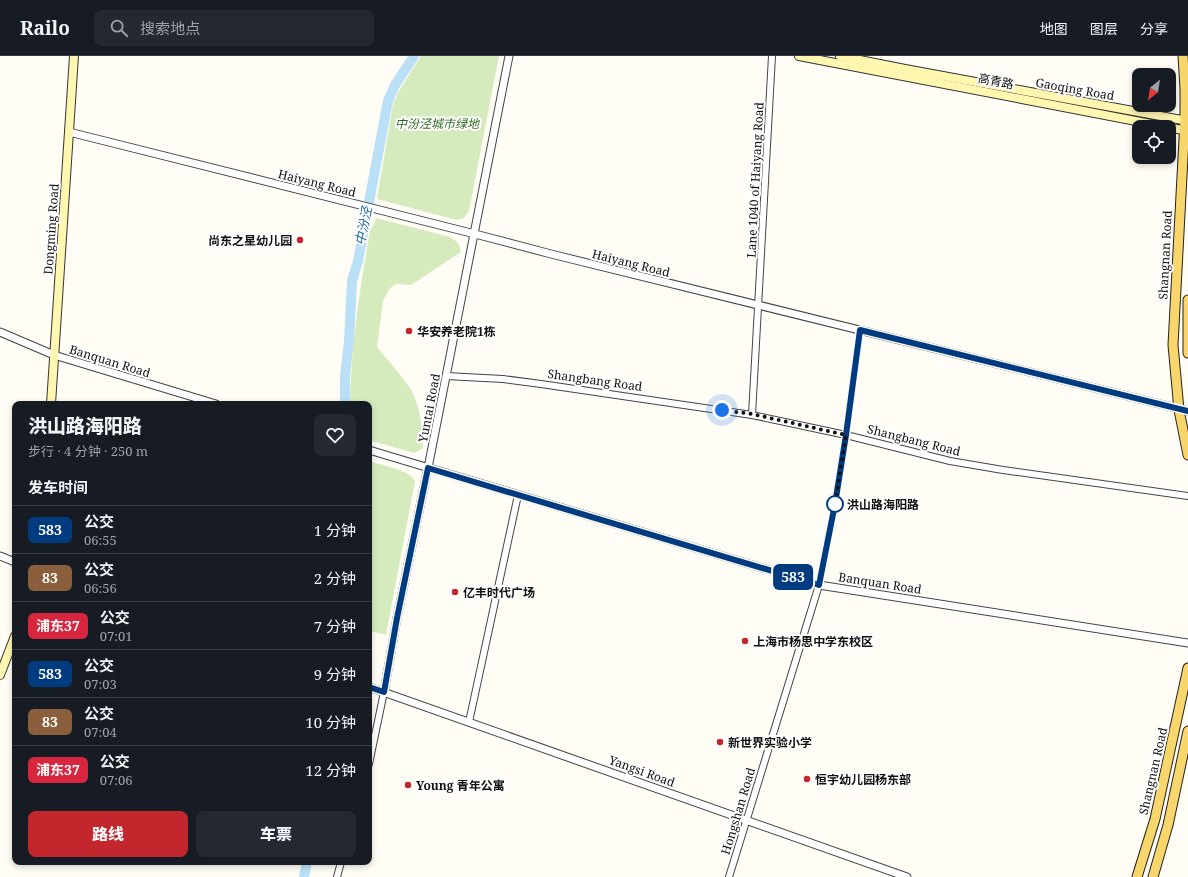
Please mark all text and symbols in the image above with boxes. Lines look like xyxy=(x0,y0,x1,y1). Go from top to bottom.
search box xyxy=(94,10,374,46)
text: Railo xyxy=(20,15,70,41)
icon: search xyxy=(108,17,130,39)
text: 搜索地点 xyxy=(140,18,200,38)
text: 地图 xyxy=(1040,19,1068,38)
text: 图层 xyxy=(1090,19,1118,38)
text: 分享 xyxy=(1140,19,1168,38)
north arrow xyxy=(1132,68,1176,112)
map controls xyxy=(1132,68,1176,164)
street label: 高青路 xyxy=(977,69,1015,93)
street label: Gaoqing Road xyxy=(1034,74,1116,104)
street label: Lane 1040 of Haiyang Road xyxy=(742,101,768,258)
park label: 中汾泾城市绿地 xyxy=(395,115,481,132)
button: locate xyxy=(1132,120,1176,164)
street label: Haiyang Road xyxy=(276,165,358,201)
street label: Dongming Road xyxy=(39,182,63,275)
water label: 中汾泾 xyxy=(350,203,376,247)
street label: Shangnan Road xyxy=(1154,209,1176,300)
place label: 尚东之星幼儿园 xyxy=(208,232,292,249)
marker: 尚东之星幼儿园 xyxy=(295,235,305,245)
street label: Haiyang Road xyxy=(590,245,672,281)
place label: 华安养老院1栋 xyxy=(417,323,496,340)
marker: 华安养老院1栋 xyxy=(404,326,414,336)
street label: Banquan Road xyxy=(67,341,153,382)
street label: Shangbang Road xyxy=(547,365,644,395)
street label: Yuntai Road xyxy=(414,372,444,445)
your location xyxy=(712,400,732,420)
text: 洪山路海阳路 xyxy=(28,413,142,439)
button: heart xyxy=(314,414,356,456)
street label: Shangbang Road xyxy=(866,420,963,460)
text: 步行 · 4 分钟 · 250 m xyxy=(28,442,148,460)
text: 发车时间 xyxy=(28,477,88,497)
marker: 洪山路海阳路 xyxy=(826,495,844,513)
place label: 洪山路海阳路 xyxy=(847,496,919,513)
text: 公交 xyxy=(84,511,114,531)
text: 583 xyxy=(38,520,62,539)
text: 1 分钟 xyxy=(314,520,356,540)
text: 06:55 xyxy=(84,531,117,549)
text: 公交 xyxy=(84,559,114,579)
line badge: 583 xyxy=(770,564,816,590)
text: 583 xyxy=(781,567,805,586)
text: 83 xyxy=(42,568,58,587)
text: 2 分钟 xyxy=(314,568,356,588)
street label: Banquan Road xyxy=(837,568,923,598)
text: 06:56 xyxy=(84,579,117,597)
place label: 亿丰时代广场 xyxy=(463,584,535,601)
marker: 亿丰时代广场 xyxy=(450,587,460,597)
text: 公交 xyxy=(100,607,130,627)
text: 浦东37 xyxy=(36,616,80,635)
text: 7 分钟 xyxy=(314,616,356,636)
text: 07:01 xyxy=(100,627,133,645)
place label: 上海市杨思中学东校区 xyxy=(753,633,873,650)
marker: 上海市杨思中学东校区 xyxy=(740,636,750,646)
text: 公交 xyxy=(84,655,114,675)
text: 583 xyxy=(38,664,62,683)
text: 9 分钟 xyxy=(314,664,356,684)
text: 07:03 xyxy=(84,675,117,693)
text: 公交 xyxy=(84,703,114,723)
text: 83 xyxy=(42,712,58,731)
text: 10 分钟 xyxy=(305,712,356,732)
text: 07:04 xyxy=(84,723,117,741)
street label: Shangnan Road xyxy=(1135,725,1171,816)
place label: 新世界实验小学 xyxy=(728,734,812,751)
marker: 新世界实验小学 xyxy=(715,737,725,747)
text: 公交 xyxy=(100,751,130,771)
street label: Yangsi Road xyxy=(606,751,678,791)
text: 浦东37 xyxy=(36,760,80,779)
text: 12 分钟 xyxy=(305,760,356,780)
street label: Hongshan Road xyxy=(717,765,759,857)
text: 07:06 xyxy=(100,771,133,789)
place label: 恒宇幼儿园杨东部 xyxy=(815,771,911,788)
marker: 恒宇幼儿园杨东部 xyxy=(802,774,812,784)
place label: Young 青年公寓 xyxy=(416,777,505,794)
marker: Young 青年公寓 xyxy=(403,780,413,790)
button: 路线 xyxy=(28,811,188,857)
button: 车票 xyxy=(196,811,356,857)

